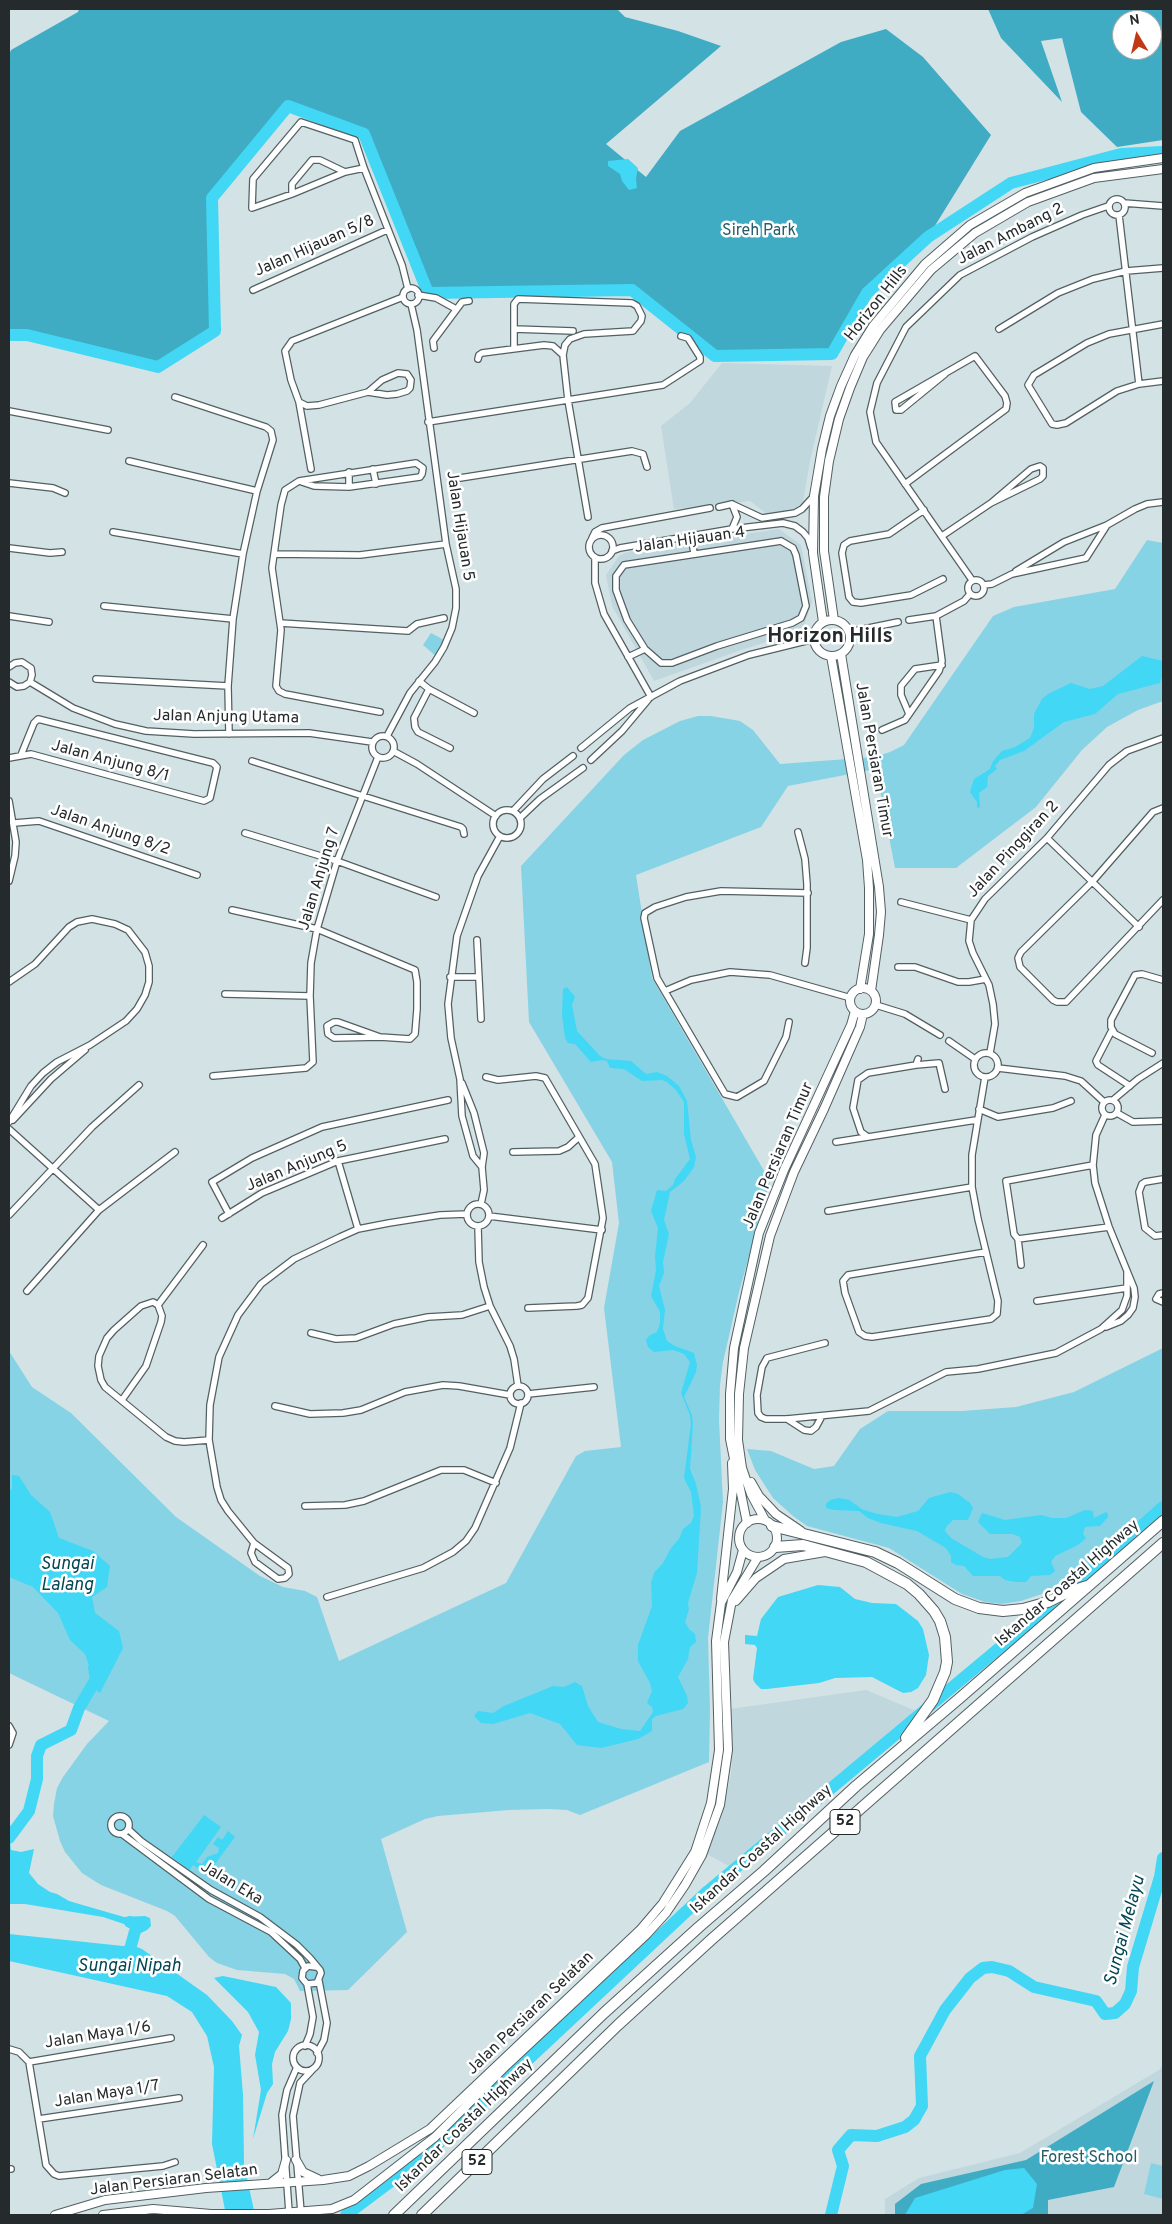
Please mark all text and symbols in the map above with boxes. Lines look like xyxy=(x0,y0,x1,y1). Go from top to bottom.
north arrow xyxy=(1112,10,1162,60)
text: N xyxy=(1128,11,1141,30)
street label: Jalan Ambang 2 xyxy=(955,200,1067,270)
street label: Jalan Hijauan 5/8 xyxy=(252,212,378,282)
park label: Sireh Park xyxy=(722,222,796,242)
street label: Horizon Hills xyxy=(841,262,913,346)
street label: Jalan Hijauan 5 xyxy=(441,469,477,583)
street label: Jalan Hijauan 4 xyxy=(634,524,746,558)
district label: Horizon Hills xyxy=(767,625,893,651)
street label: Jalan Persiaran Timur xyxy=(850,681,896,839)
street label: Jalan Anjung Utama xyxy=(153,707,299,729)
street label: Jalan Anjung 8/1 xyxy=(49,737,171,787)
street label: Jalan Pinggiran 2 xyxy=(964,798,1064,902)
street label: Jalan Anjung 8/2 xyxy=(48,802,172,860)
street label: Jalan Anjung 7 xyxy=(295,825,345,933)
street label: Jalan Persiaran Timur xyxy=(739,1080,819,1232)
street label: Jalan Anjung 5 xyxy=(243,1137,351,1197)
street label: Iskandar Coastal Highway xyxy=(992,1516,1144,1652)
water label: Sungai Lalang xyxy=(40,1554,94,1596)
street label: Iskandar Coastal Highway xyxy=(687,1781,837,1919)
road number: 52 xyxy=(830,1810,860,1834)
street label: Jalan Eka xyxy=(197,1858,265,1910)
water label: Sungai Melayu xyxy=(1101,1873,1151,1989)
street label: Jalan Persiaran Selatan xyxy=(464,1948,598,2080)
water label: Sungai Nipah xyxy=(77,1956,181,1978)
street label: Jalan Maya 1/6 xyxy=(44,2018,152,2054)
street label: Iskandar Coastal Highway xyxy=(392,2055,538,2197)
street label: Jalan Maya 1/7 xyxy=(53,2077,161,2113)
park label: Forest School xyxy=(1041,2149,1137,2169)
road number: 52 xyxy=(462,2150,492,2174)
street label: Jalan Persiaran Selatan xyxy=(89,2161,259,2201)

